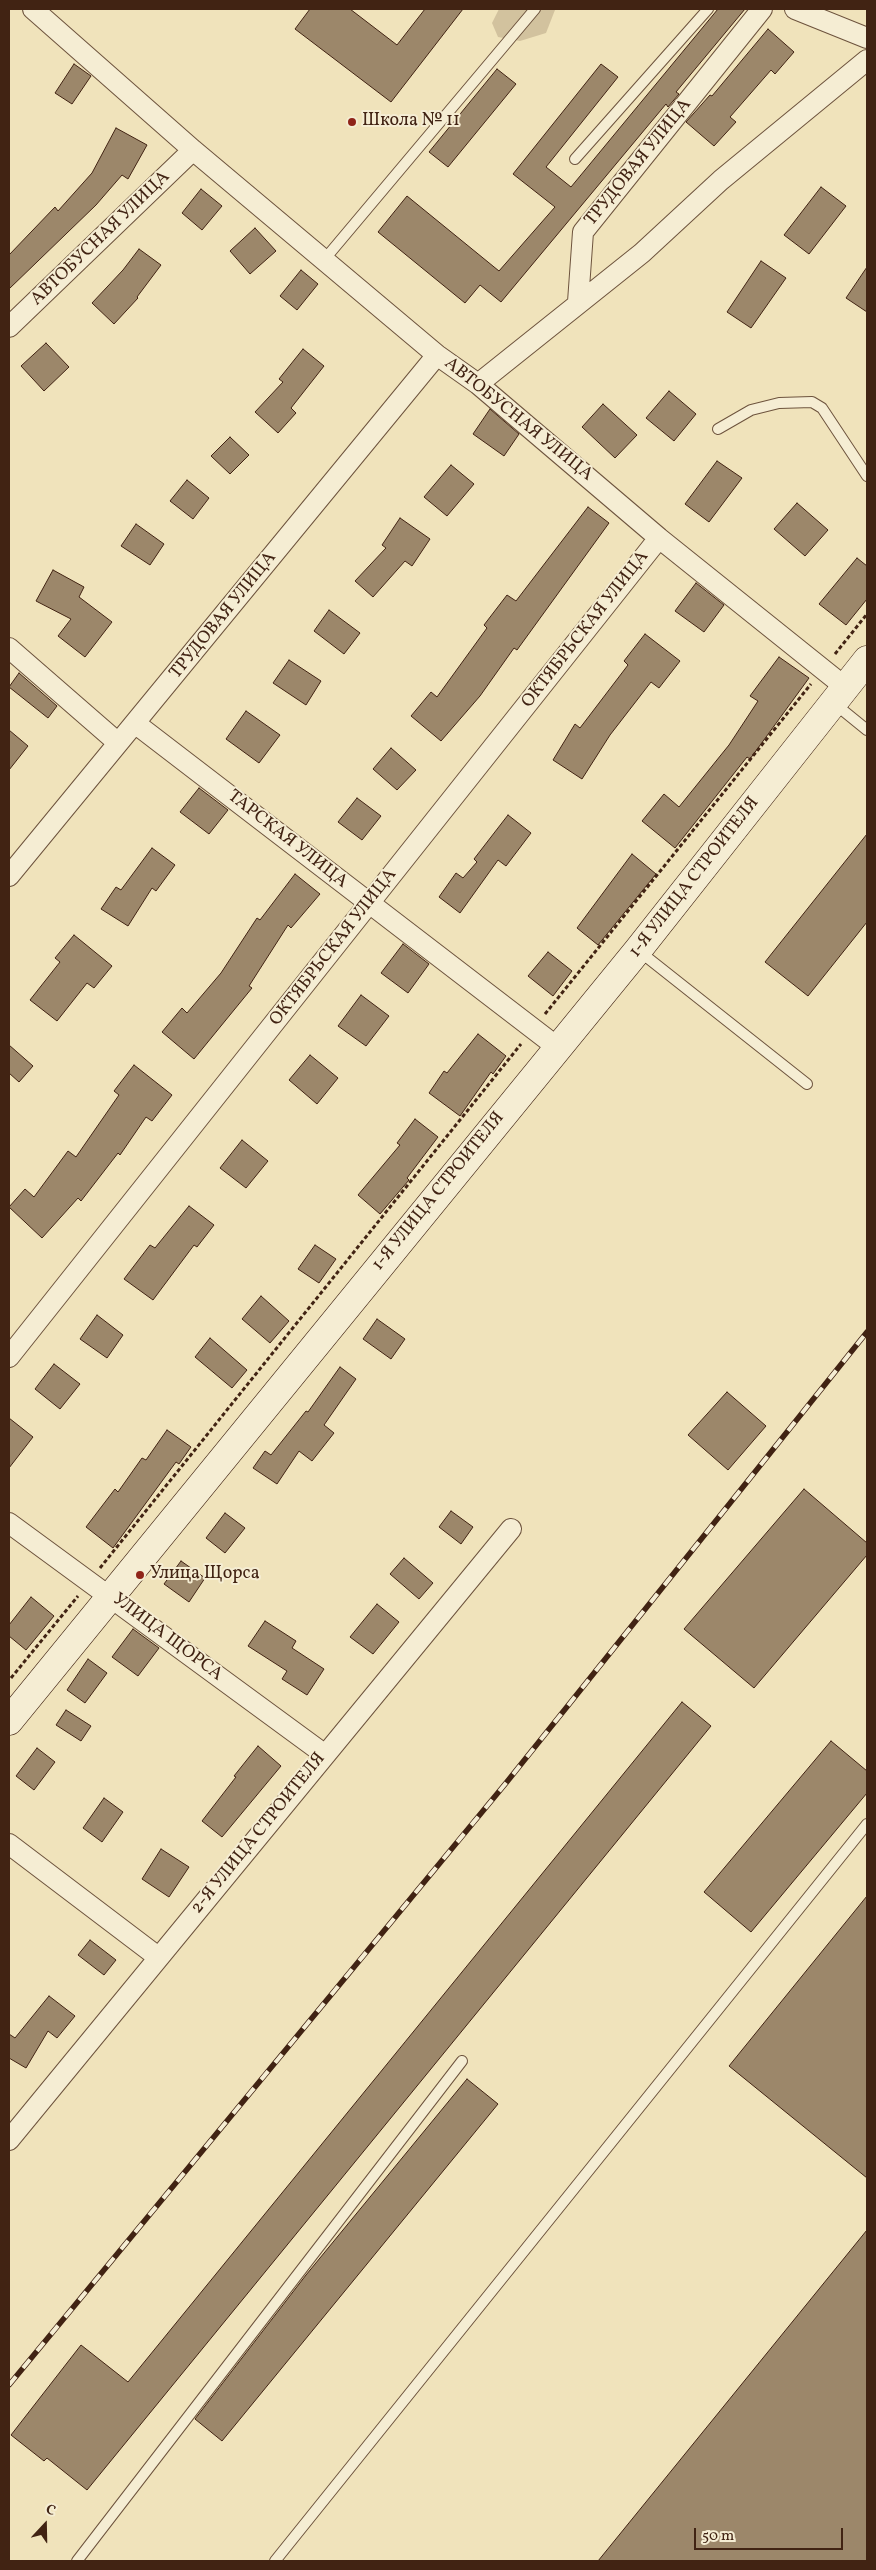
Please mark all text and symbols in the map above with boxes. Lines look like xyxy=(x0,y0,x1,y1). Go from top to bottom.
street label: ТРУДОВАЯ УЛИЦА xyxy=(581,95,697,231)
place label: Школа № 11 xyxy=(362,111,460,133)
marker: Школа № 11 xyxy=(346,116,358,128)
street label: АВТОБУСНАЯ УЛИЦА xyxy=(27,167,175,311)
street label: АВТОБУСНАЯ УЛИЦА xyxy=(439,353,597,487)
street label: ОКТЯБРЬСКАЯ УЛИЦА xyxy=(518,547,654,713)
street label: ТРУДОВАЯ УЛИЦА xyxy=(166,548,282,684)
street label: ТАРСКАЯ УЛИЦА xyxy=(223,786,351,894)
street label: 1-Я УЛИЦА СТРОИТЕЛЯ xyxy=(625,793,765,963)
street label: ОКТЯБРЬСКАЯ УЛИЦА xyxy=(266,865,402,1031)
street label: 1-Я УЛИЦА СТРОИТЕЛЯ xyxy=(368,1108,510,1276)
place label: Улица Щорса xyxy=(150,1564,260,1586)
marker: Улица Щорса xyxy=(134,1569,146,1581)
street label: УЛИЦА ЩОРСА xyxy=(108,1589,226,1687)
street label: 2-Я УЛИЦА СТРОИТЕЛЯ xyxy=(187,1749,331,1919)
north arrow xyxy=(20,2500,70,2550)
text: С xyxy=(43,2500,58,2521)
scale bar xyxy=(696,2518,845,2550)
text: 50 m xyxy=(702,2526,734,2547)

